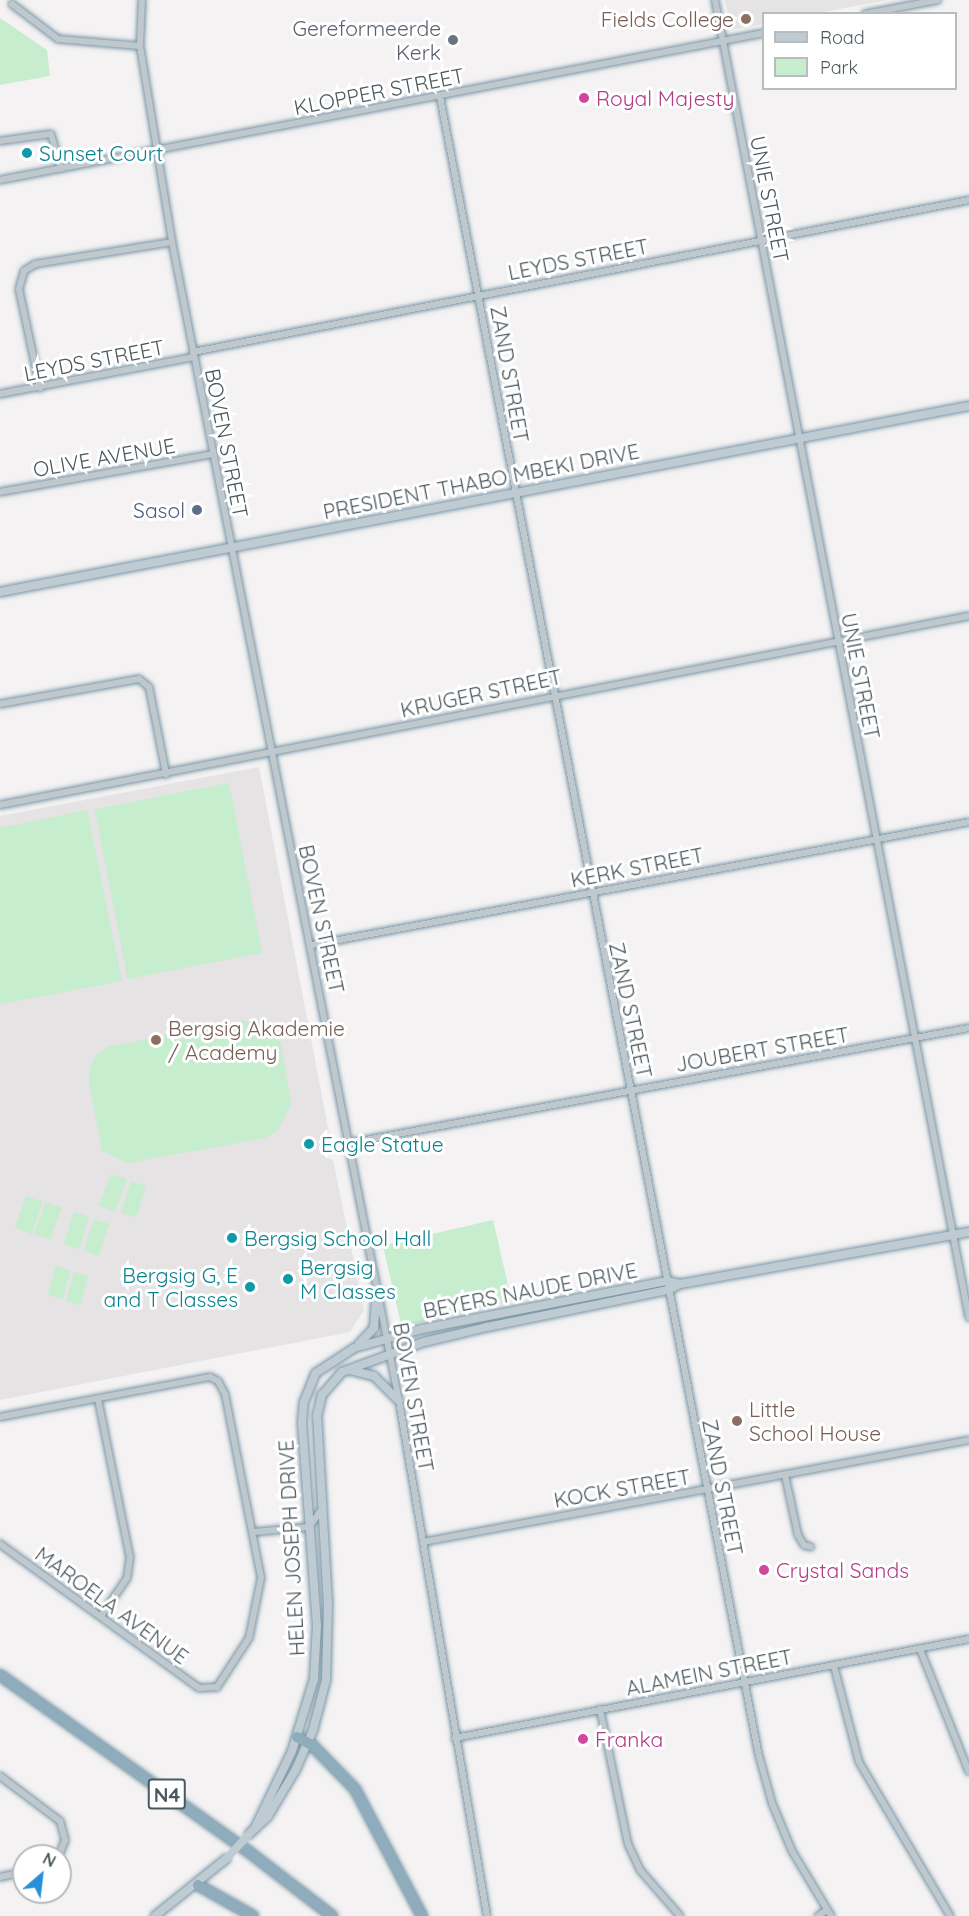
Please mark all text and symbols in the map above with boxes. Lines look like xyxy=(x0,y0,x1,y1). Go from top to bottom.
place label: Fields College xyxy=(601,6,734,32)
marker: Fields College xyxy=(739,12,753,26)
legend xyxy=(762,12,957,90)
place label: Gereformeerde Kerk xyxy=(292,15,441,65)
text: Road xyxy=(820,26,865,49)
marker: Gereformeerde Kerk xyxy=(446,33,460,47)
text: Park xyxy=(820,56,858,79)
street label: KLOPPER STREET xyxy=(292,62,466,120)
place label: Royal Majesty xyxy=(596,85,734,111)
marker: Royal Majesty xyxy=(577,91,591,105)
street label: UNIE STREET xyxy=(745,134,795,264)
place label: Sunset Court xyxy=(39,140,163,166)
marker: Sunset Court xyxy=(20,146,34,160)
street label: LEYDS STREET xyxy=(506,233,650,285)
street label: ZAND STREET xyxy=(486,304,534,444)
street label: LEYDS STREET xyxy=(22,334,166,386)
street label: BOVEN STREET xyxy=(200,366,254,520)
street label: OLIVE AVENUE xyxy=(31,432,177,482)
street label: PRESIDENT THABO MBEKI DRIVE xyxy=(321,438,641,524)
place label: Sasol xyxy=(133,497,185,523)
marker: Sasol xyxy=(190,503,204,517)
street label: UNIE STREET xyxy=(836,611,886,741)
street label: KRUGER STREET xyxy=(398,664,564,722)
street label: BOVEN STREET xyxy=(294,842,350,996)
street label: KERK STREET xyxy=(568,842,706,892)
street label: ZAND STREET xyxy=(604,940,658,1080)
place label: Bergsig Akademie / Academy xyxy=(168,1015,345,1065)
street label: JOUBERT STREET xyxy=(673,1021,851,1077)
marker: Bergsig Akademie / Academy xyxy=(149,1033,163,1047)
place label: Eagle Statue xyxy=(321,1131,444,1157)
marker: Eagle Statue xyxy=(302,1137,316,1151)
place label: Bergsig School Hall xyxy=(244,1225,431,1251)
marker: Bergsig School Hall xyxy=(225,1231,239,1245)
place label: Bergsig M Classes xyxy=(300,1254,396,1304)
street label: BEYERS NAUDE DRIVE xyxy=(421,1257,639,1323)
place label: Bergsig G, E and T Classes xyxy=(104,1262,238,1312)
marker: Bergsig M Classes xyxy=(281,1272,295,1286)
marker: Bergsig G, E and T Classes xyxy=(243,1280,257,1294)
street label: BOVEN STREET xyxy=(388,1320,440,1474)
place label: Little School House xyxy=(749,1396,881,1446)
marker: Little School House xyxy=(730,1414,744,1428)
street label: ZAND STREET xyxy=(697,1417,749,1557)
street label: HELEN JOSEPH DRIVE xyxy=(273,1439,309,1657)
street label: KOCK STREET xyxy=(552,1464,692,1512)
street label: MAROELA AVENUE xyxy=(31,1541,193,1669)
place label: Crystal Sands xyxy=(776,1557,909,1583)
marker: Crystal Sands xyxy=(757,1563,771,1577)
street label: ALAMEIN STREET xyxy=(624,1644,794,1700)
place label: Franka xyxy=(595,1726,663,1752)
marker: Franka xyxy=(576,1732,590,1746)
road number: N4 xyxy=(148,1777,186,1811)
north arrow xyxy=(12,1844,72,1904)
text: N xyxy=(40,1848,59,1871)

